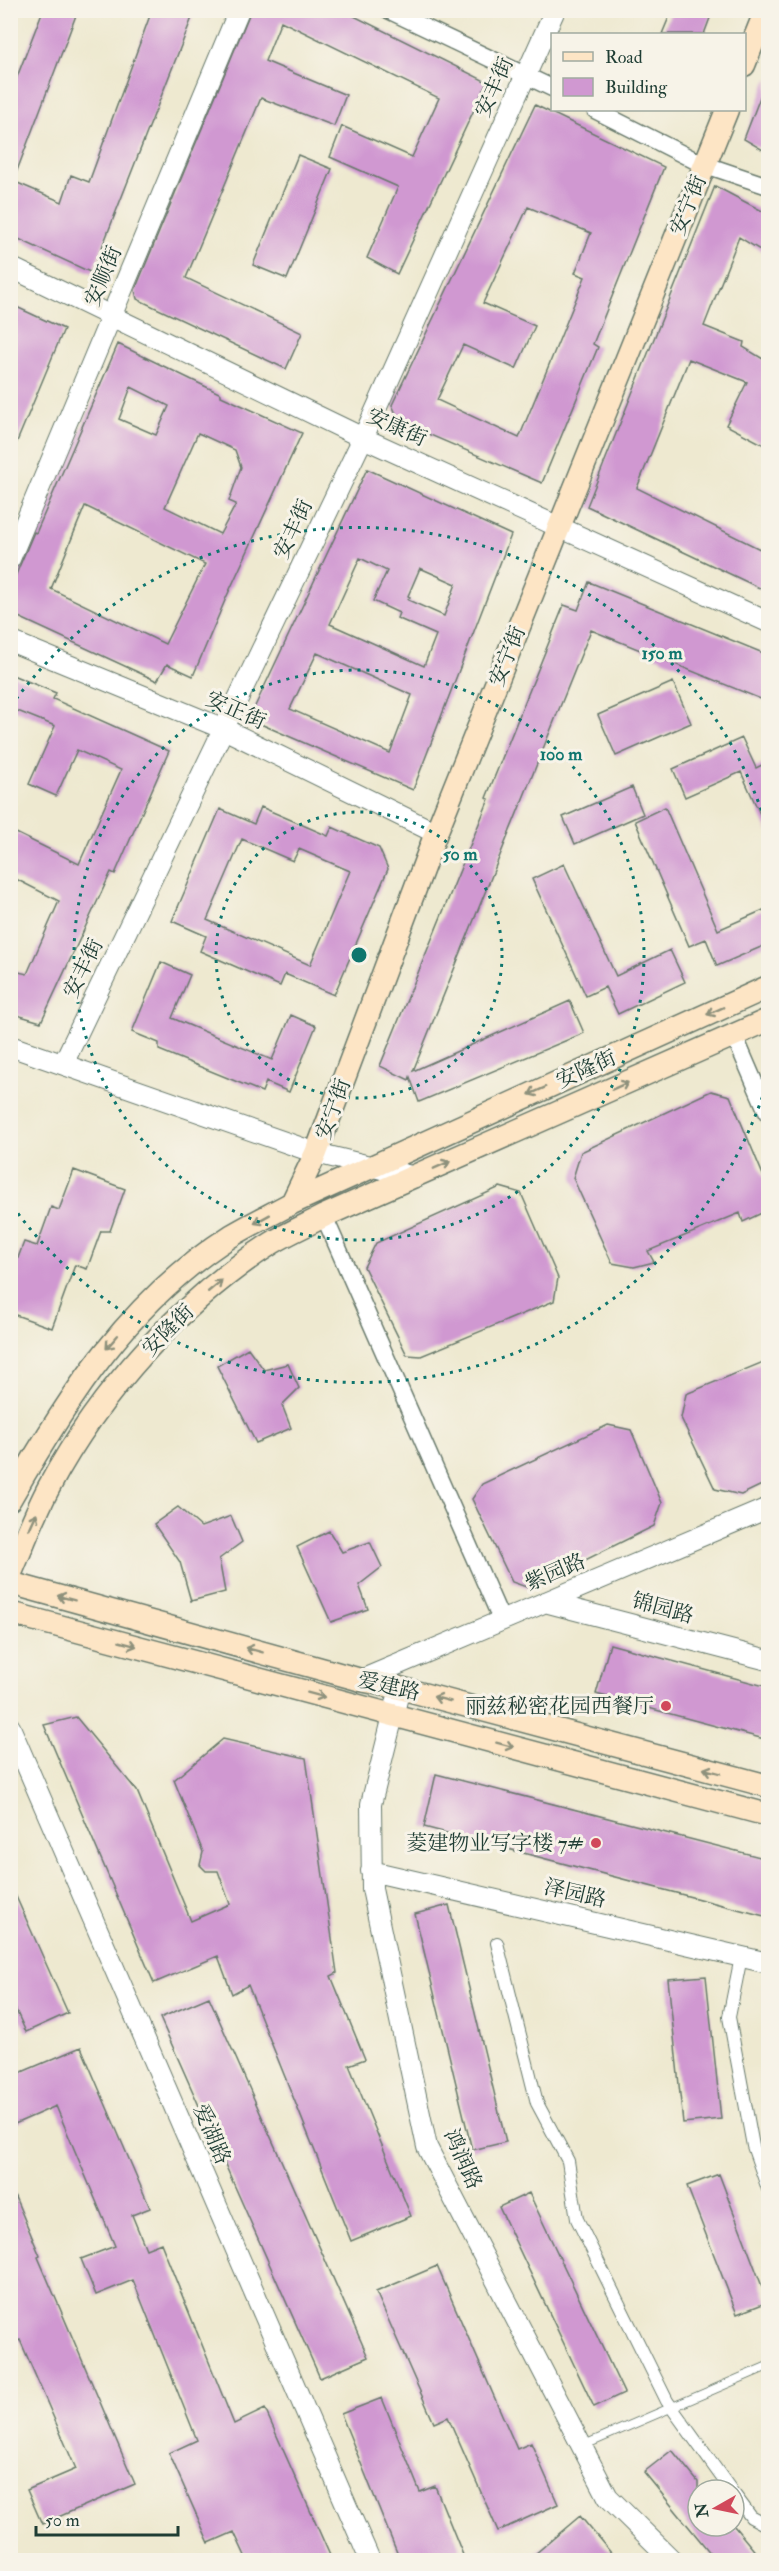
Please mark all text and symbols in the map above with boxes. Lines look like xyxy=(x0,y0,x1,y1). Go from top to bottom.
legend xyxy=(551,33,746,111)
text: Road xyxy=(605,46,643,69)
street label: 安丰街 xyxy=(469,53,520,121)
text: Building xyxy=(605,76,668,99)
street label: 安宁街 xyxy=(664,171,713,239)
street label: 安顺街 xyxy=(79,242,128,310)
street label: 安康街 xyxy=(363,402,431,453)
street label: 安丰街 xyxy=(268,495,319,563)
street label: 安宁街 xyxy=(483,622,532,690)
text: 150 m xyxy=(641,642,684,665)
street label: 安正街 xyxy=(202,685,270,736)
text: 100 m xyxy=(540,743,583,766)
text: 50 m xyxy=(443,843,478,866)
street label: 安丰街 xyxy=(58,934,109,1002)
centre of rings xyxy=(349,945,369,965)
one-way arrow xyxy=(707,1006,725,1017)
street label: 安隆街 xyxy=(552,1044,620,1095)
street label: 安宁街 xyxy=(310,1075,357,1143)
one-way arrow xyxy=(611,1080,629,1091)
one-way arrow xyxy=(529,1086,547,1098)
one-way arrow xyxy=(432,1159,450,1171)
one-way arrow xyxy=(254,1213,271,1225)
one-way arrow xyxy=(207,1279,222,1293)
street label: 安隆街 xyxy=(137,1299,200,1362)
one-way arrow xyxy=(105,1334,119,1349)
one-way arrow xyxy=(29,1512,40,1530)
street label: 紫园路 xyxy=(521,1548,589,1597)
street label: 锦园路 xyxy=(629,1587,697,1630)
one-way arrow xyxy=(57,1592,76,1603)
one-way arrow xyxy=(118,1639,137,1650)
one-way arrow xyxy=(245,1644,264,1655)
street label: 爱建路 xyxy=(355,1666,423,1707)
one-way arrow xyxy=(306,1689,325,1701)
one-way arrow xyxy=(433,1693,452,1704)
place label: 丽兹秘密花园西餐厅 xyxy=(465,1693,654,1720)
marker: 丽兹秘密花园西餐厅 xyxy=(659,1699,673,1713)
one-way arrow xyxy=(495,1740,514,1751)
one-way arrow xyxy=(703,1764,722,1776)
place label: 菱建物业写字楼 7# xyxy=(406,1830,584,1857)
marker: 菱建物业写字楼 7# xyxy=(589,1836,603,1850)
street label: 泽园路 xyxy=(541,1873,609,1914)
street label: 爱湖路 xyxy=(187,2100,236,2168)
street label: 鸿润路 xyxy=(437,2125,488,2193)
north arrow xyxy=(686,2478,746,2538)
scale bar xyxy=(36,2499,178,2537)
text: N xyxy=(691,2501,713,2520)
text: 50 m xyxy=(45,2509,80,2532)

